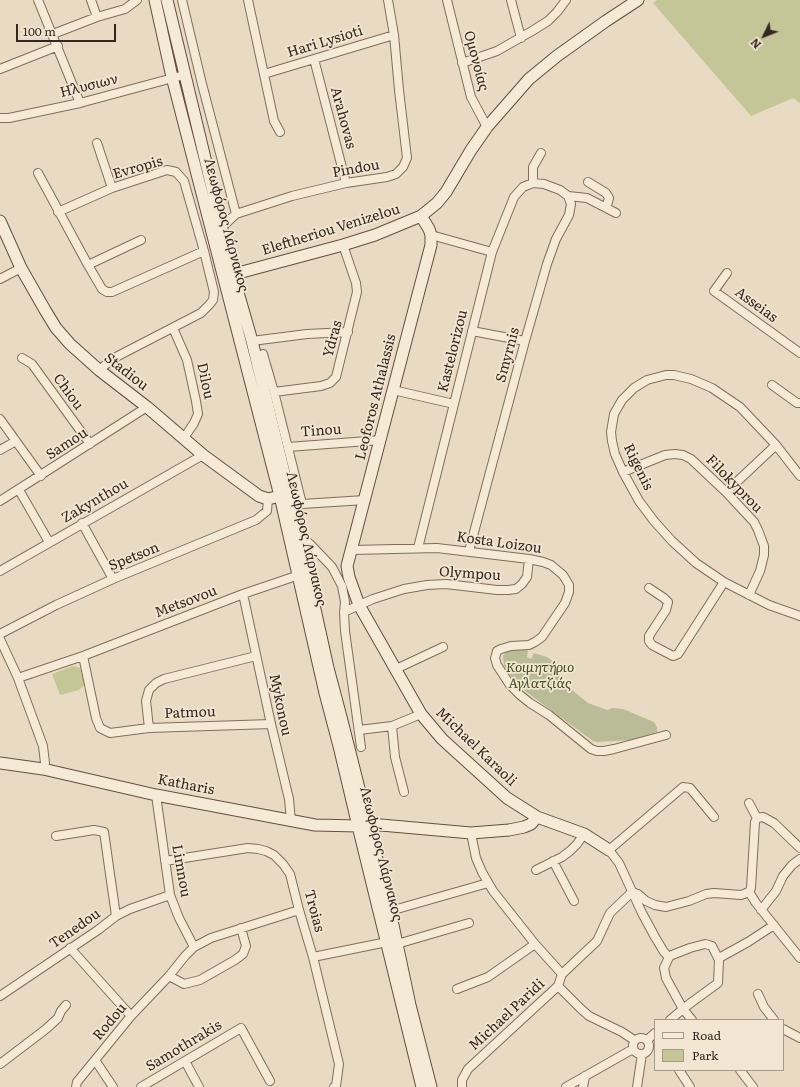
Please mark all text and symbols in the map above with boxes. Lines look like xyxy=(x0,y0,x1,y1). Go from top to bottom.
scale bar xyxy=(18,16,118,42)
north arrow xyxy=(744,16,784,56)
text: 100 m xyxy=(23,22,56,40)
street label: Hari Lysioti xyxy=(285,23,365,61)
street label: Ομονοίας xyxy=(460,29,492,93)
text: N xyxy=(746,35,764,53)
street label: Ηλυσιων xyxy=(58,71,120,101)
street label: Arahovas xyxy=(327,85,359,151)
street label: Evropis xyxy=(111,153,165,183)
street label: Λεωφόρος Λάρνακος xyxy=(200,156,252,294)
street label: Pindou xyxy=(331,157,381,181)
street label: Eleftheriou Venizelou xyxy=(260,201,402,259)
street label: Asseias xyxy=(731,284,781,326)
street label: Kastelorizou xyxy=(435,308,471,394)
street label: Ydras xyxy=(320,319,346,359)
street label: Smyrnis xyxy=(493,326,523,384)
street label: Leoforos Athalassis xyxy=(352,332,400,462)
street label: Stadiou xyxy=(101,350,151,394)
street label: Dilou xyxy=(193,361,217,401)
street label: Chiou xyxy=(49,371,87,413)
street label: Tinou xyxy=(300,421,342,441)
street label: Samou xyxy=(43,424,91,464)
street label: Rigenis xyxy=(620,441,656,493)
street label: Filokyprou xyxy=(702,451,766,517)
street label: Λεωφόρος Λάρνακος xyxy=(282,470,330,608)
street label: Zakynthou xyxy=(59,475,131,527)
street label: Kosta Loizou xyxy=(455,529,543,557)
street label: Spetson xyxy=(106,539,162,575)
street label: Olympou xyxy=(439,563,501,585)
street label: Metsovou xyxy=(152,582,220,622)
park label: Κοιμητήριο Αγλατζιάς xyxy=(506,660,574,692)
street label: Mykonou xyxy=(265,672,295,738)
street label: Patmou xyxy=(164,704,216,722)
street label: Michael Karaoli xyxy=(432,704,520,790)
street label: Katharis xyxy=(156,771,216,799)
street label: Λεωφόρος Λάρνακος xyxy=(356,785,406,923)
street label: Limnou xyxy=(168,843,194,899)
street label: Troias xyxy=(300,888,328,934)
street label: Tenedou xyxy=(46,905,104,953)
street label: Michael Paridi xyxy=(466,976,548,1054)
street label: Rodou xyxy=(90,1000,130,1044)
street label: Samothrakis xyxy=(143,1017,225,1075)
legend xyxy=(654,1019,784,1071)
text: Road xyxy=(692,1026,721,1044)
text: Park xyxy=(692,1046,718,1064)

